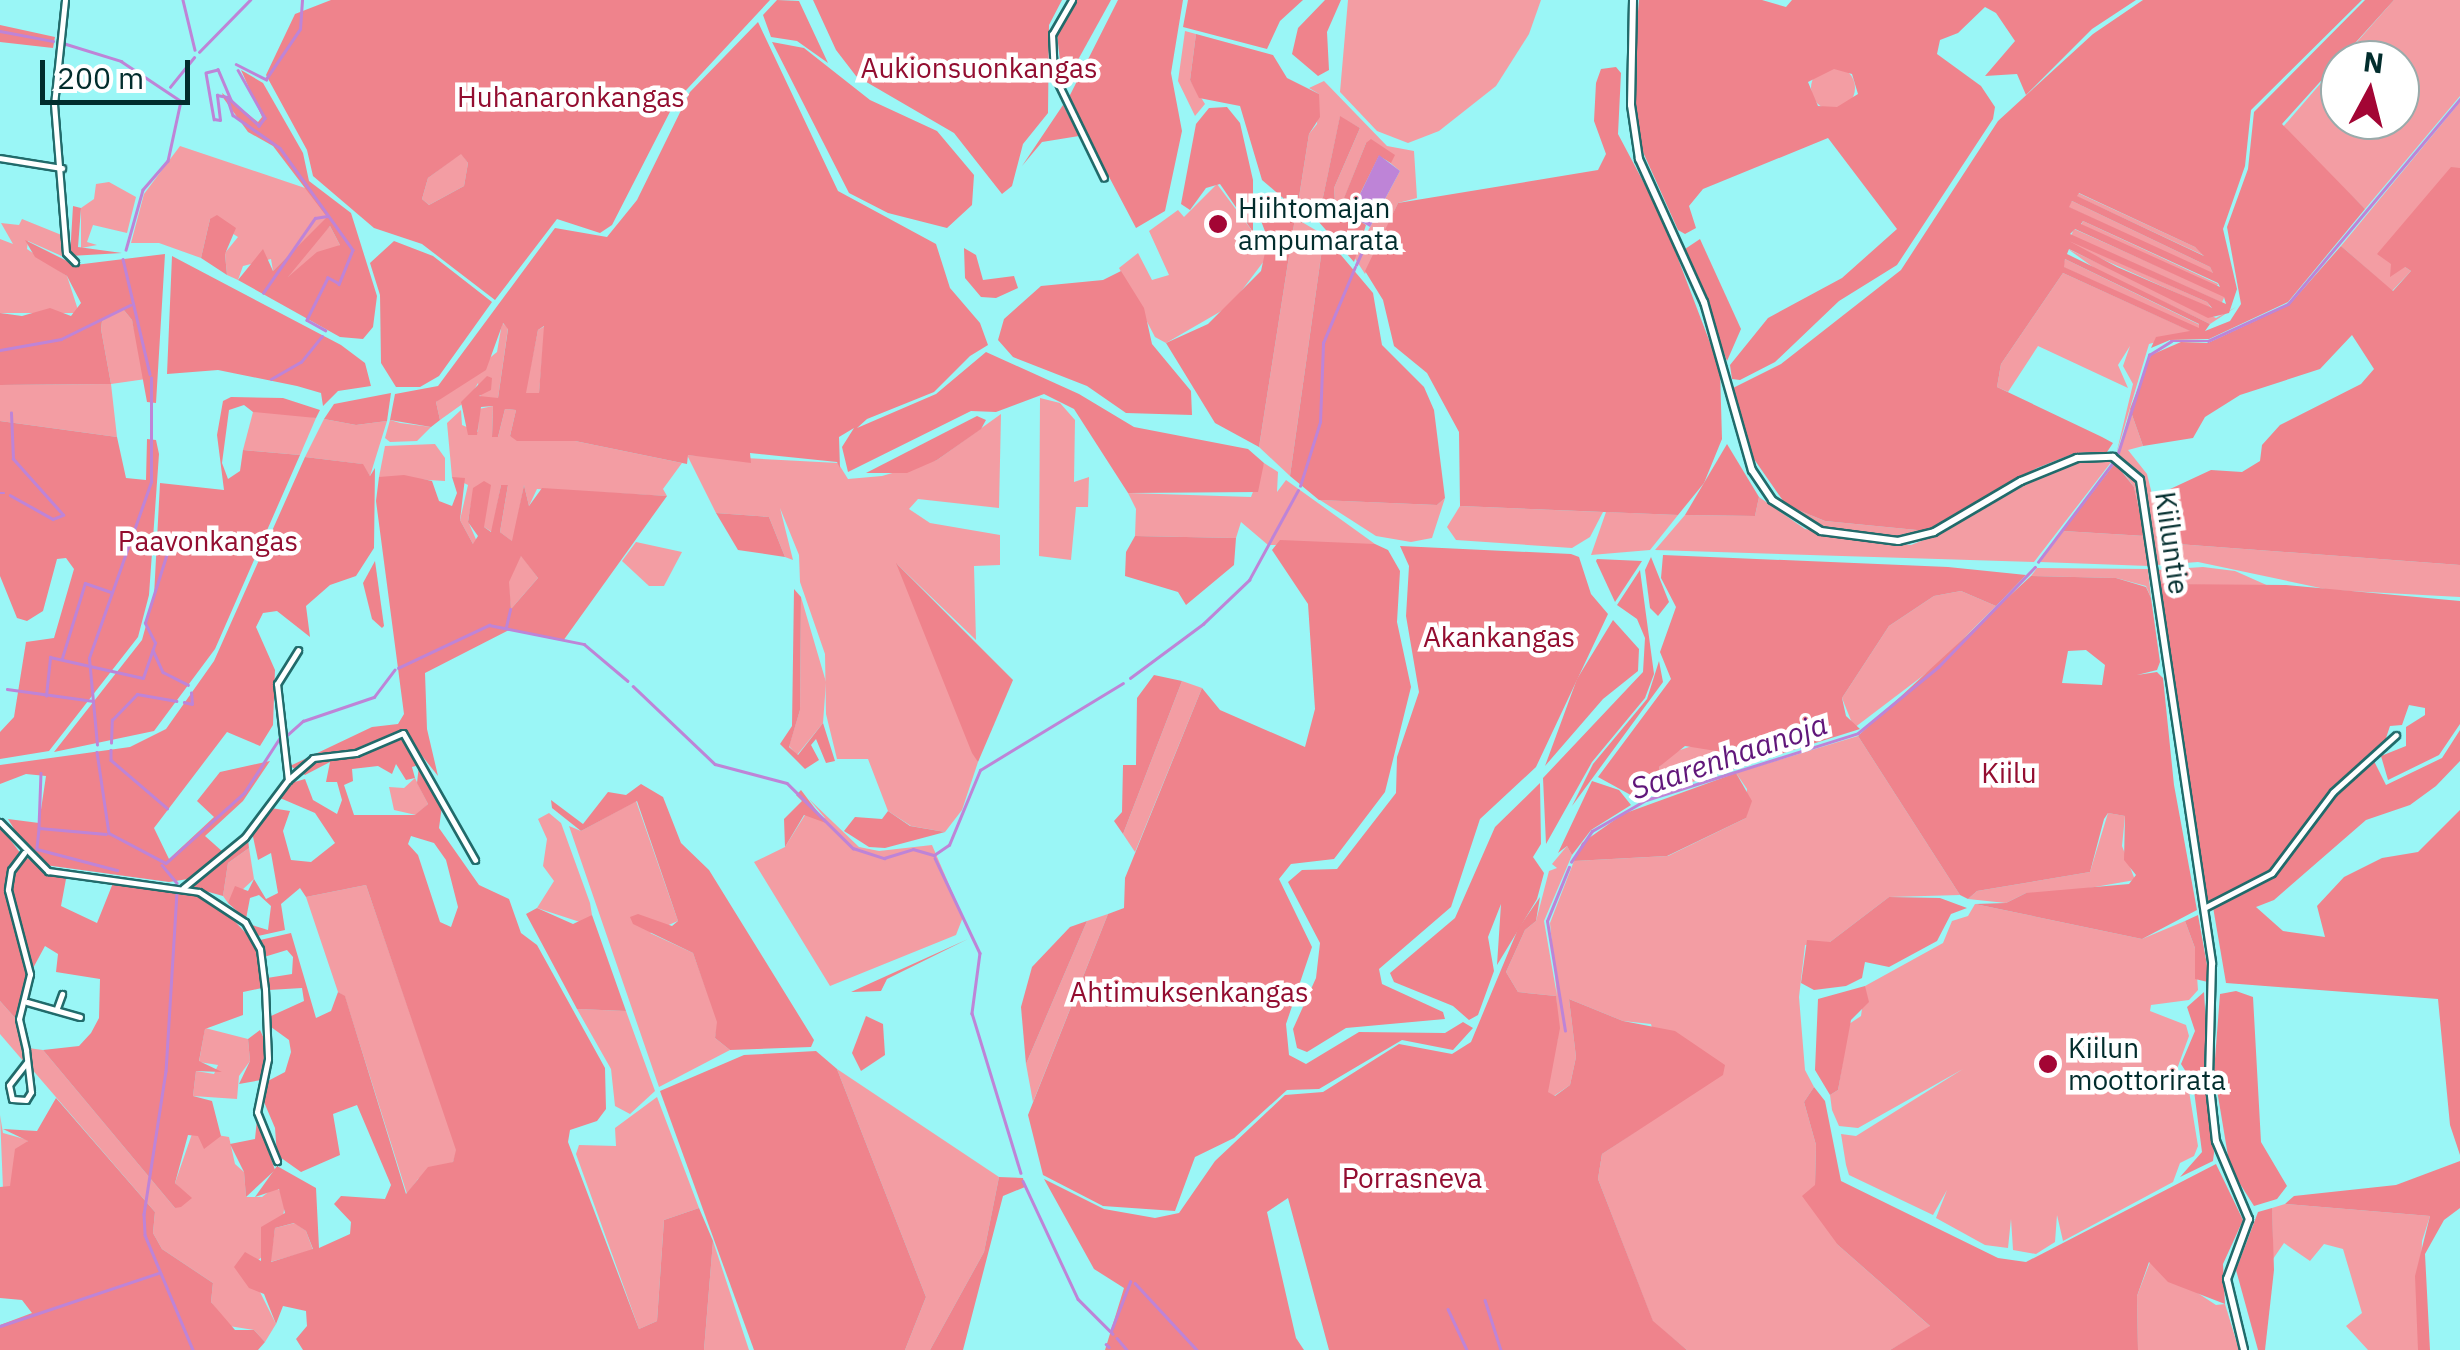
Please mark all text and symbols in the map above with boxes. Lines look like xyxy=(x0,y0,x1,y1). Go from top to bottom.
scale bar xyxy=(45,40,195,102)
north arrow xyxy=(2320,40,2420,140)
text: N xyxy=(2361,42,2386,81)
park label: Aukionsuonkangas xyxy=(860,51,1098,85)
text: 200 m xyxy=(57,58,144,97)
park label: Huhanaronkangas xyxy=(457,80,685,114)
place label: Hiihtomajan ampumarata xyxy=(1238,191,1399,257)
marker: Hiihtomajan ampumarata xyxy=(1207,213,1229,235)
street label: Kiiluntie xyxy=(2148,489,2196,597)
park label: Paavonkangas xyxy=(118,524,298,558)
park label: Akankangas xyxy=(1423,620,1575,654)
water label: Saarenhaanoja xyxy=(1626,705,1832,807)
park label: Kiilu xyxy=(1981,756,2037,790)
park label: Ahtimuksenkangas xyxy=(1069,975,1309,1009)
place label: Kiilun moottorirata xyxy=(2068,1031,2226,1097)
marker: Kiilun moottorirata xyxy=(2037,1053,2059,1075)
park label: Porrasneva xyxy=(1342,1161,1482,1195)

